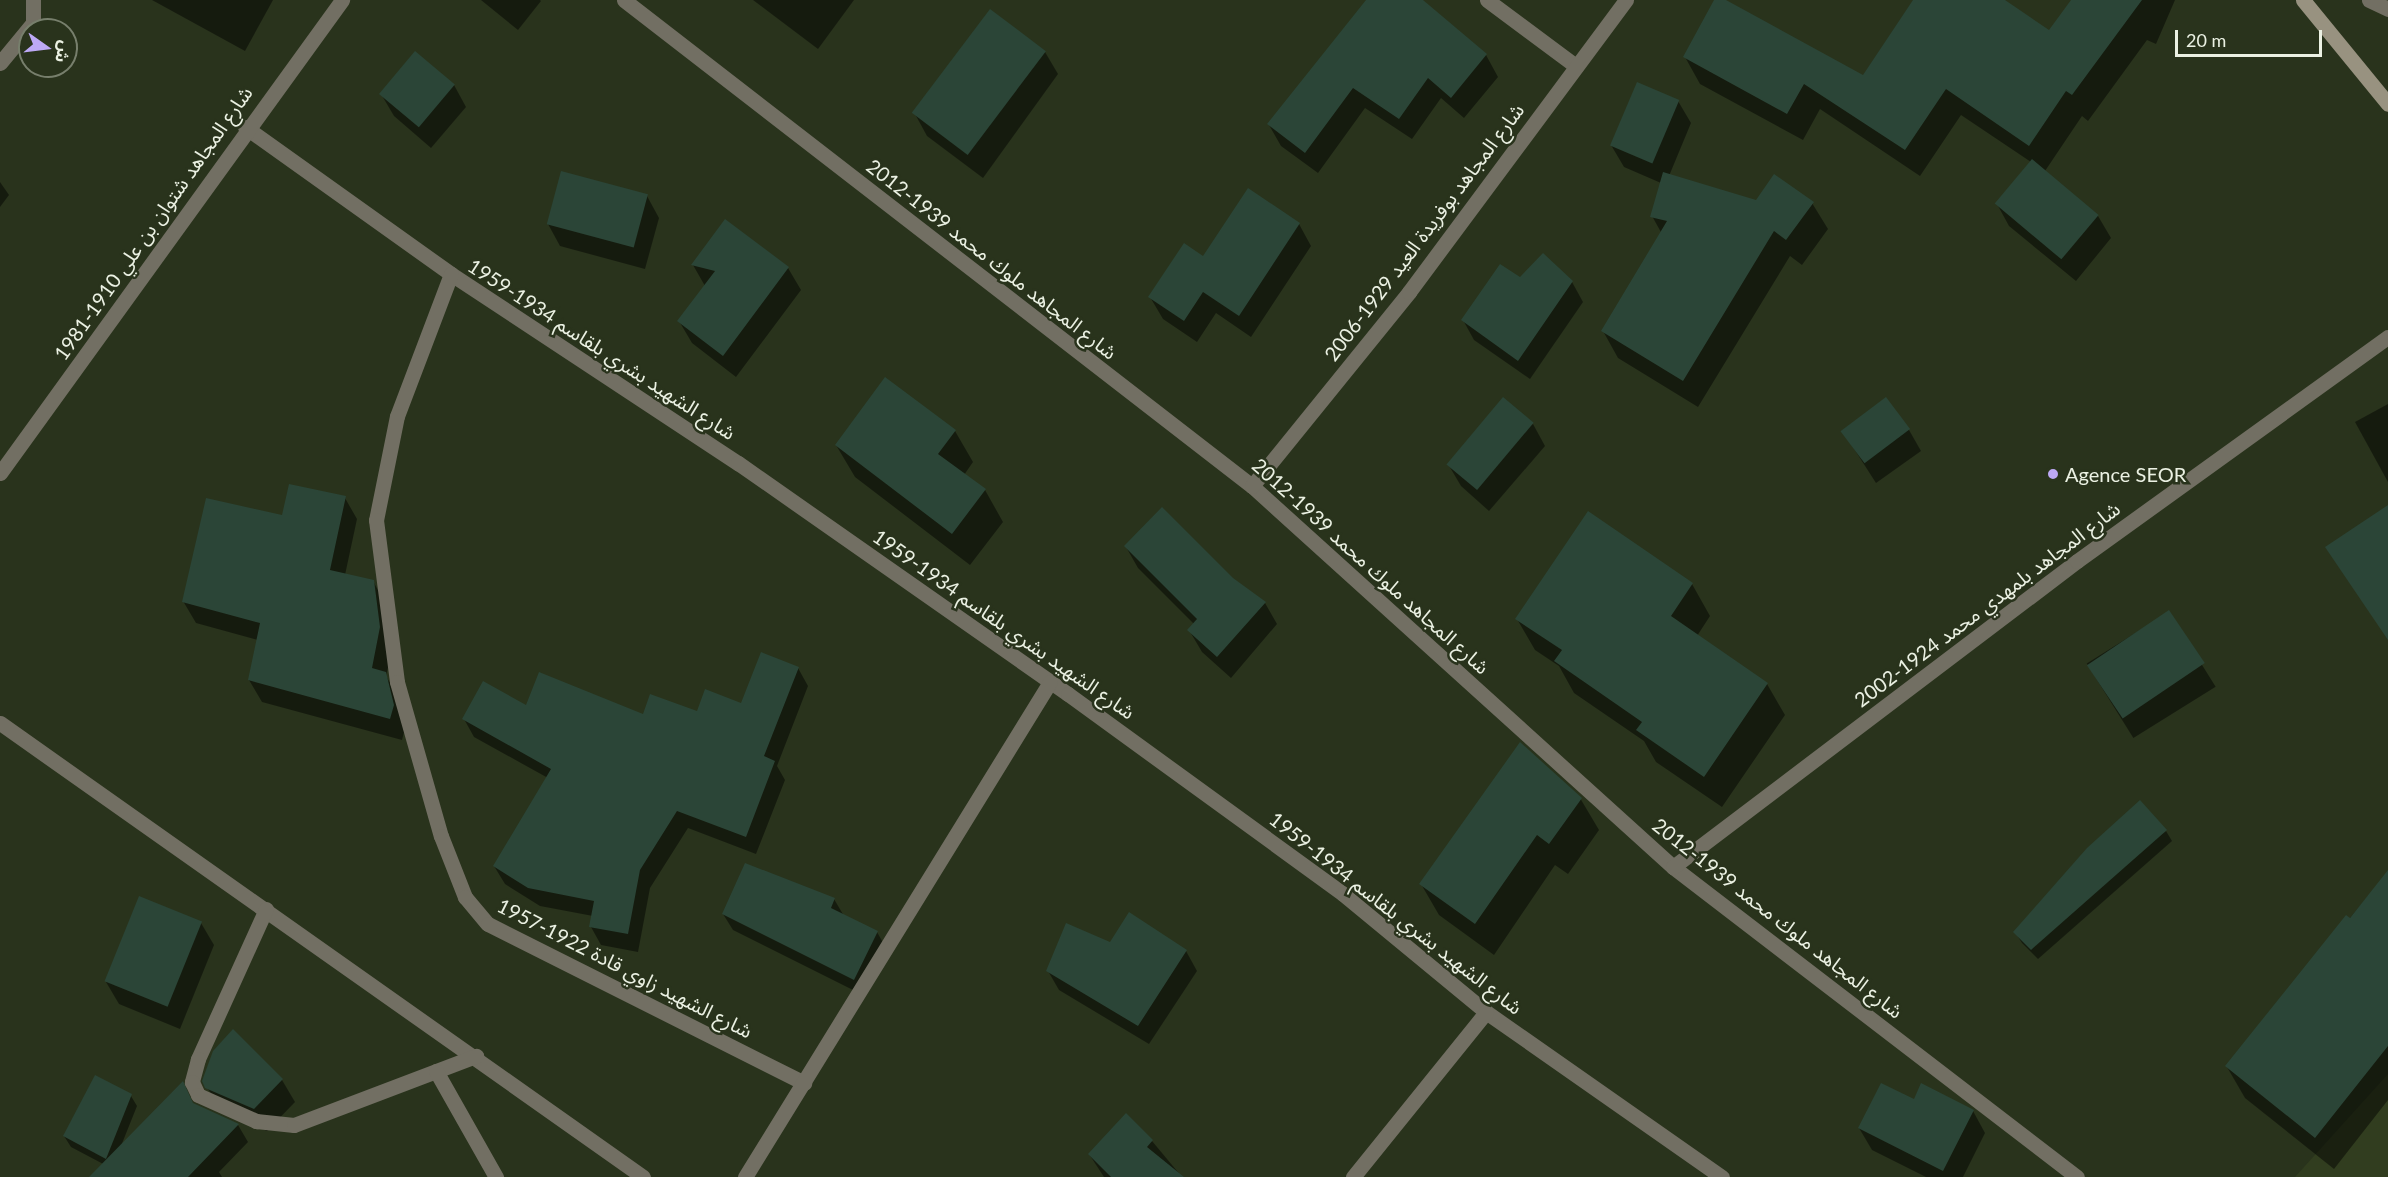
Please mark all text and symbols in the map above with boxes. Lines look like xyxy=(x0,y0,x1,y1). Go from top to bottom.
north arrow xyxy=(18,18,78,78)
scale bar xyxy=(2178,18,2325,56)
text: 20 m xyxy=(2186,29,2226,51)
text: ش xyxy=(52,39,76,65)
street label: شارع المجاهد شتوان بن علي 1910-1981 xyxy=(49,81,257,365)
street label: شارع المجاهد بوفريدة العيد 1929-2006 xyxy=(1319,99,1529,365)
street label: شارع المجاهد ملوك محمد 1939-2012 xyxy=(862,154,1122,364)
street label: شارع الشهيد بشري بلقاسم 1934-1959 xyxy=(464,253,740,445)
street label: شارع المجاهد ملوك محمد 1939-2012 xyxy=(1247,453,1495,679)
place label: Agence SEOR xyxy=(2065,462,2186,486)
marker: Agence SEOR xyxy=(2046,467,2060,481)
street label: شارع المجاهد بلمهدي محمد 1924-2002 xyxy=(1850,496,2124,712)
street label: شارع الشهيد بشري بلقاسم 1934-1959 xyxy=(868,524,1140,724)
street label: شارع الشهيد بشري بلقاسم 1934-1959 xyxy=(1265,807,1527,1019)
street label: شارع المجاهد ملوك محمد 1939-2012 xyxy=(1648,813,1908,1023)
street label: شارع الشهيد زاوي قادة 1922-1957 xyxy=(493,893,757,1043)

